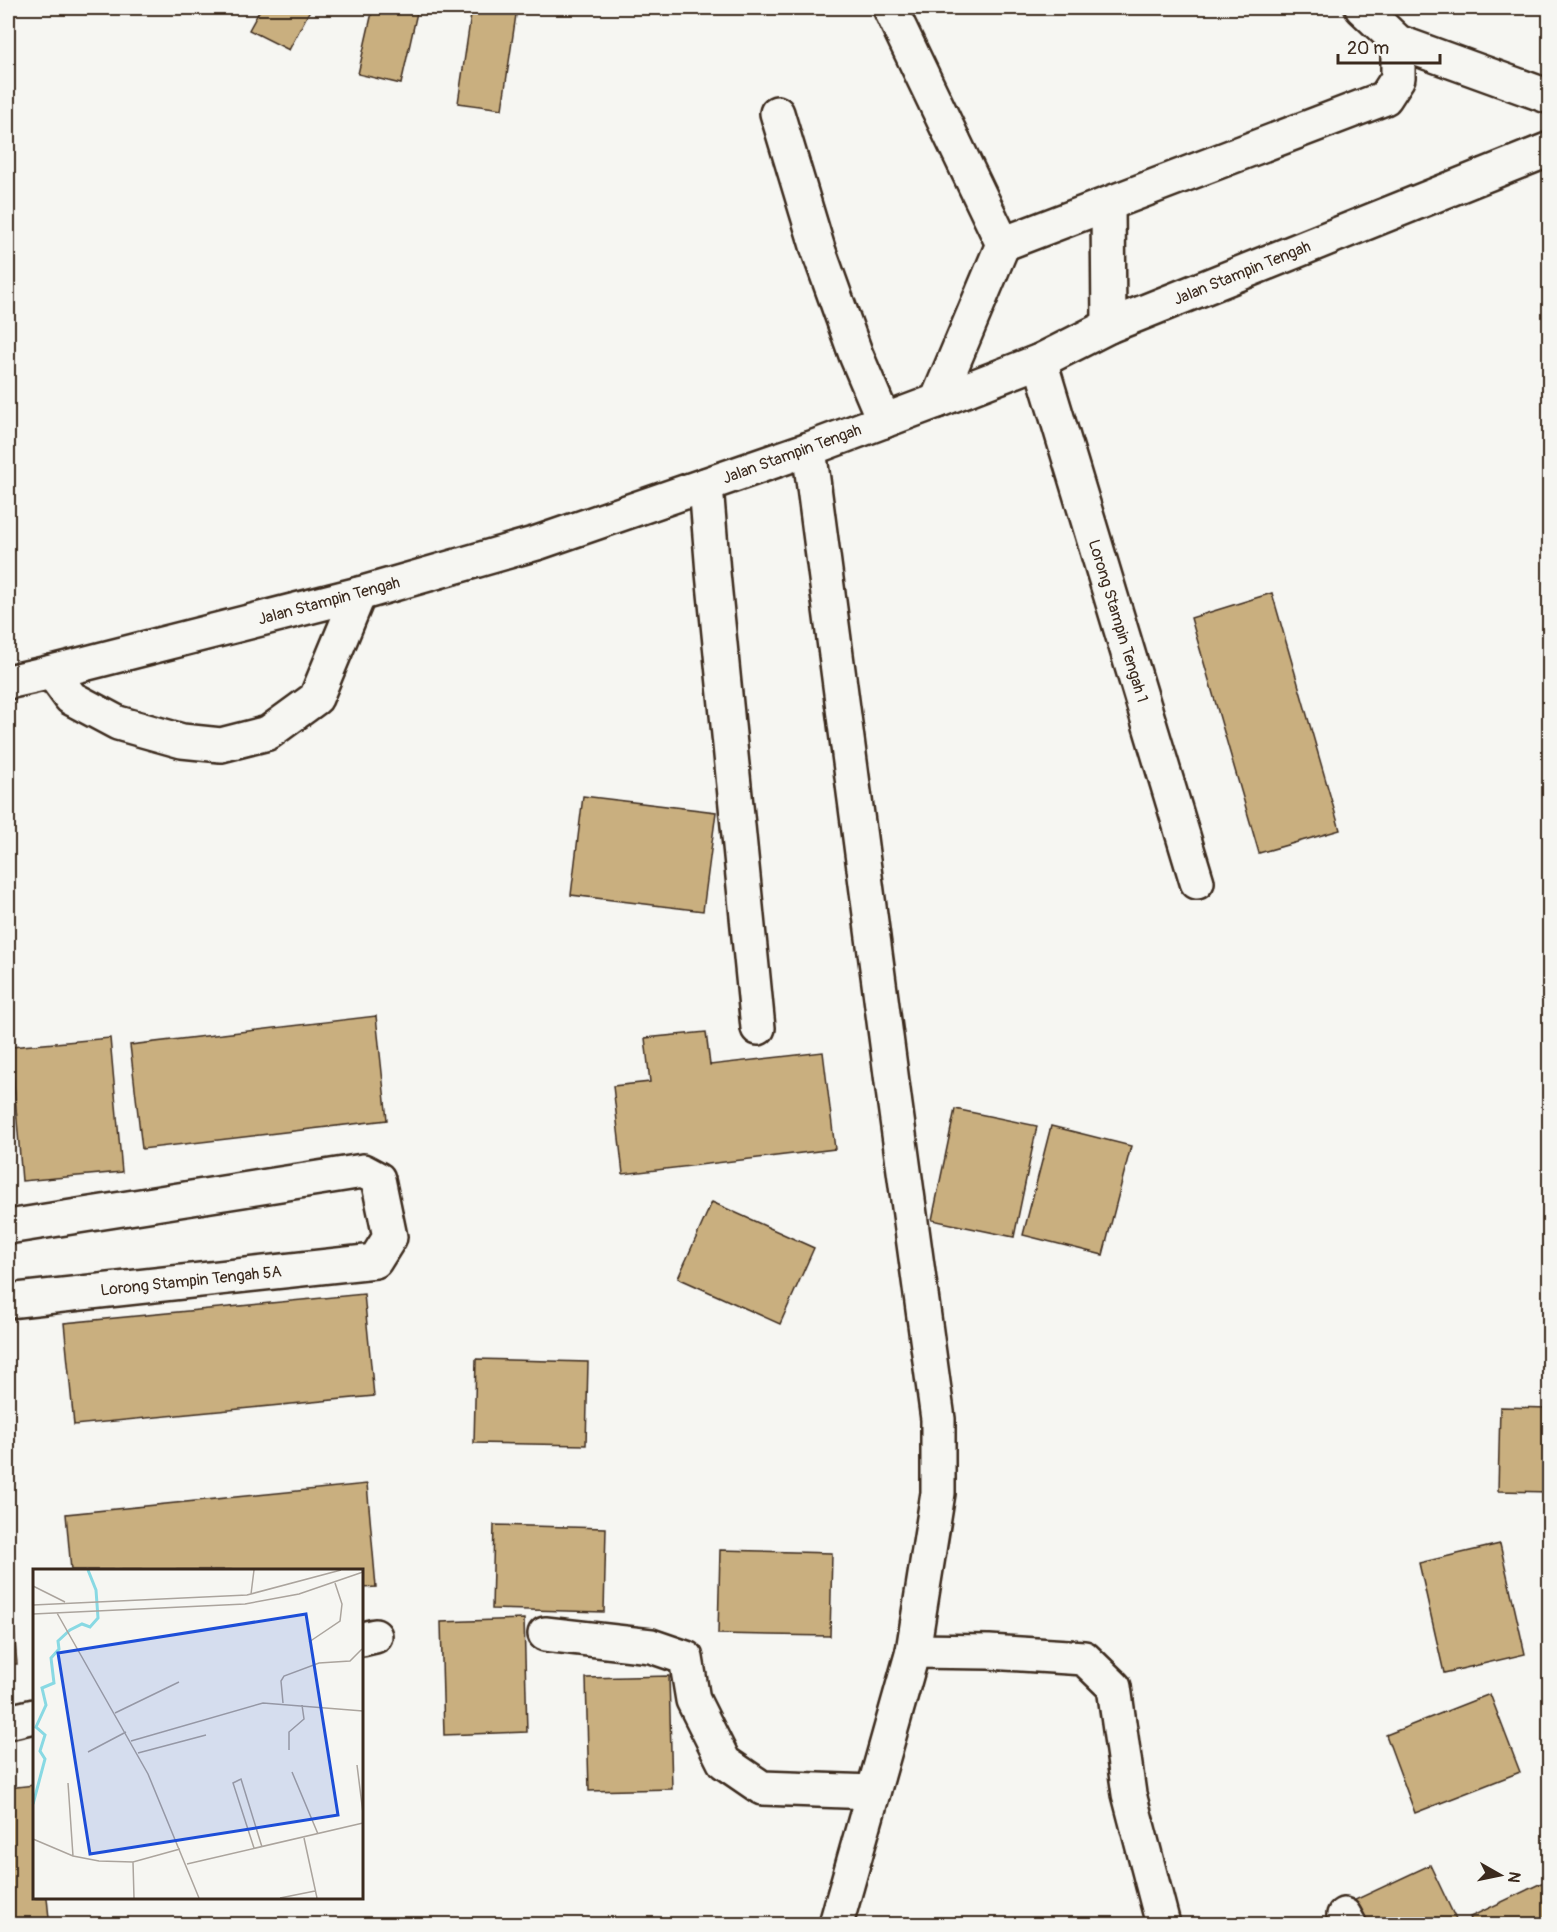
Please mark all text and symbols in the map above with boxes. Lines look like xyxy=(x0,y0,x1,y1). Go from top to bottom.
scale bar xyxy=(1338,27,1440,65)
text: 20 m xyxy=(1347,37,1389,60)
street label: Jalan Stampin Tengah xyxy=(1171,236,1313,310)
street label: Jalan Stampin Tengah xyxy=(720,420,864,488)
street label: Lorong Stampin Tengah 1 xyxy=(1084,537,1152,705)
street label: Jalan Stampin Tengah xyxy=(256,572,402,630)
street label: Lorong Stampin Tengah 5A xyxy=(99,1262,283,1300)
inset map xyxy=(33,1569,363,1899)
north arrow xyxy=(1470,1845,1530,1905)
text: N xyxy=(1503,1870,1525,1884)

